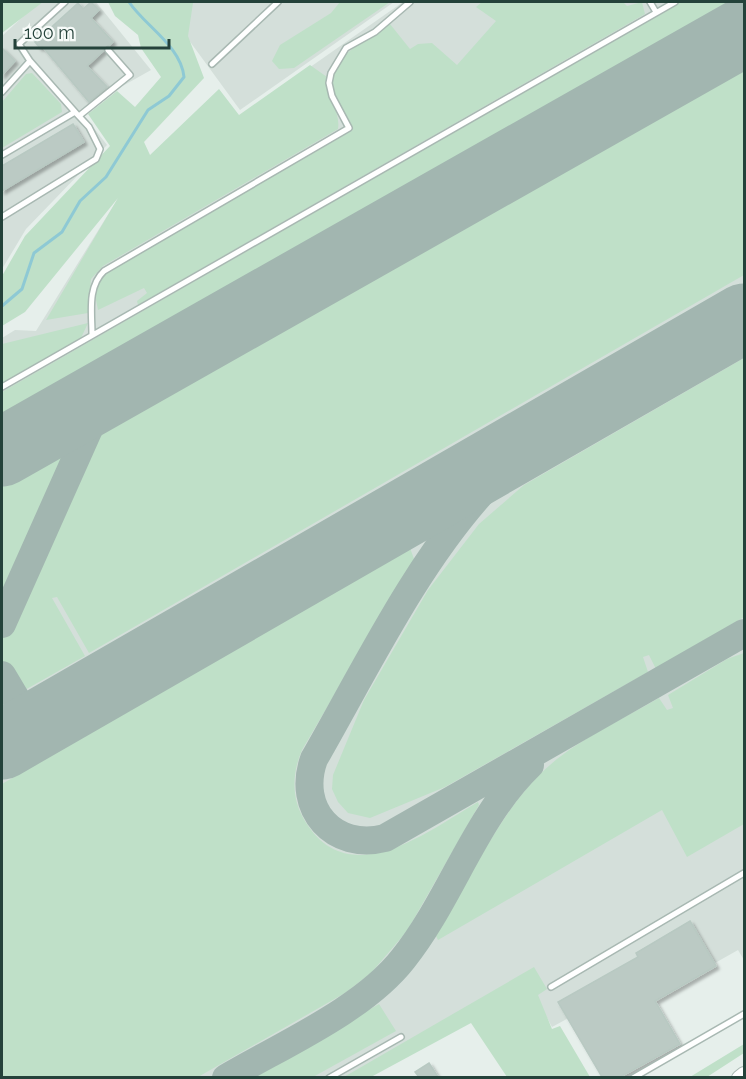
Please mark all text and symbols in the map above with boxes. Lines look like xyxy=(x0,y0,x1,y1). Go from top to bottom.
scale bar xyxy=(15,12,170,50)
text: 100 m xyxy=(24,22,75,43)

